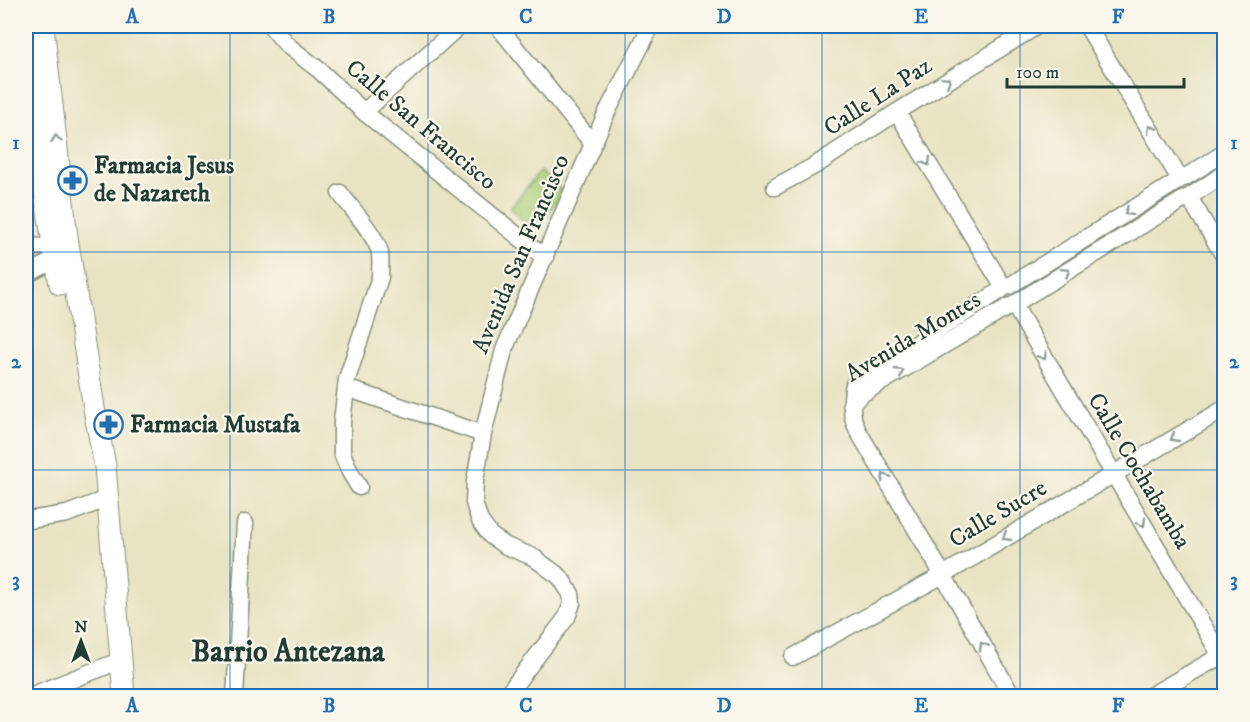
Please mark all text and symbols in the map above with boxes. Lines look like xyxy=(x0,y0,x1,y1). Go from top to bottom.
text: A xyxy=(125,5,140,30)
text: B xyxy=(323,5,335,30)
text: C xyxy=(519,5,533,30)
text: D xyxy=(717,5,732,30)
text: E xyxy=(914,5,928,30)
text: F xyxy=(1112,5,1125,30)
street label: Calle La Paz xyxy=(818,51,938,143)
scale bar xyxy=(1007,51,1184,89)
street label: Calle San Francisco xyxy=(339,53,503,197)
text: 100 m xyxy=(1016,62,1059,84)
one-way arrow xyxy=(941,76,951,88)
one-way arrow xyxy=(1146,125,1158,135)
text: 1 xyxy=(12,131,20,156)
text: 1 xyxy=(1230,131,1238,156)
one-way arrow xyxy=(50,134,63,143)
street label: Avenida San Francisco xyxy=(465,150,577,358)
place label: Farmacia Jesus de Nazareth xyxy=(94,151,234,209)
one-way arrow xyxy=(920,156,932,166)
pharmacy icon: Farmacia Jesus de Nazareth xyxy=(57,164,89,196)
one-way arrow xyxy=(1124,204,1134,216)
one-way arrow xyxy=(1060,268,1070,280)
street label: Avenida Montes xyxy=(840,285,986,389)
text: 2 xyxy=(11,350,22,375)
one-way arrow xyxy=(1036,350,1048,360)
text: 2 xyxy=(1229,350,1240,375)
one-way arrow xyxy=(894,367,904,379)
street label: Calle Cochabamba xyxy=(1081,387,1198,555)
pharmacy icon: Farmacia Mustafa xyxy=(93,409,125,441)
place label: Farmacia Mustafa xyxy=(130,410,301,440)
one-way arrow xyxy=(1170,431,1180,443)
one-way arrow xyxy=(881,473,893,483)
street label: Calle Sucre xyxy=(944,473,1052,555)
one-way arrow xyxy=(1135,517,1147,528)
one-way arrow xyxy=(1002,530,1012,542)
text: 3 xyxy=(12,568,20,593)
text: 3 xyxy=(1230,568,1238,593)
north arrow xyxy=(51,611,111,671)
text: N xyxy=(74,617,88,637)
district label: Barrio Antezana xyxy=(191,634,386,671)
one-way arrow xyxy=(979,642,991,652)
text: A xyxy=(125,694,140,719)
text: B xyxy=(323,694,335,719)
text: C xyxy=(519,694,533,719)
text: D xyxy=(717,694,732,719)
text: E xyxy=(914,694,928,719)
text: F xyxy=(1112,694,1125,719)

